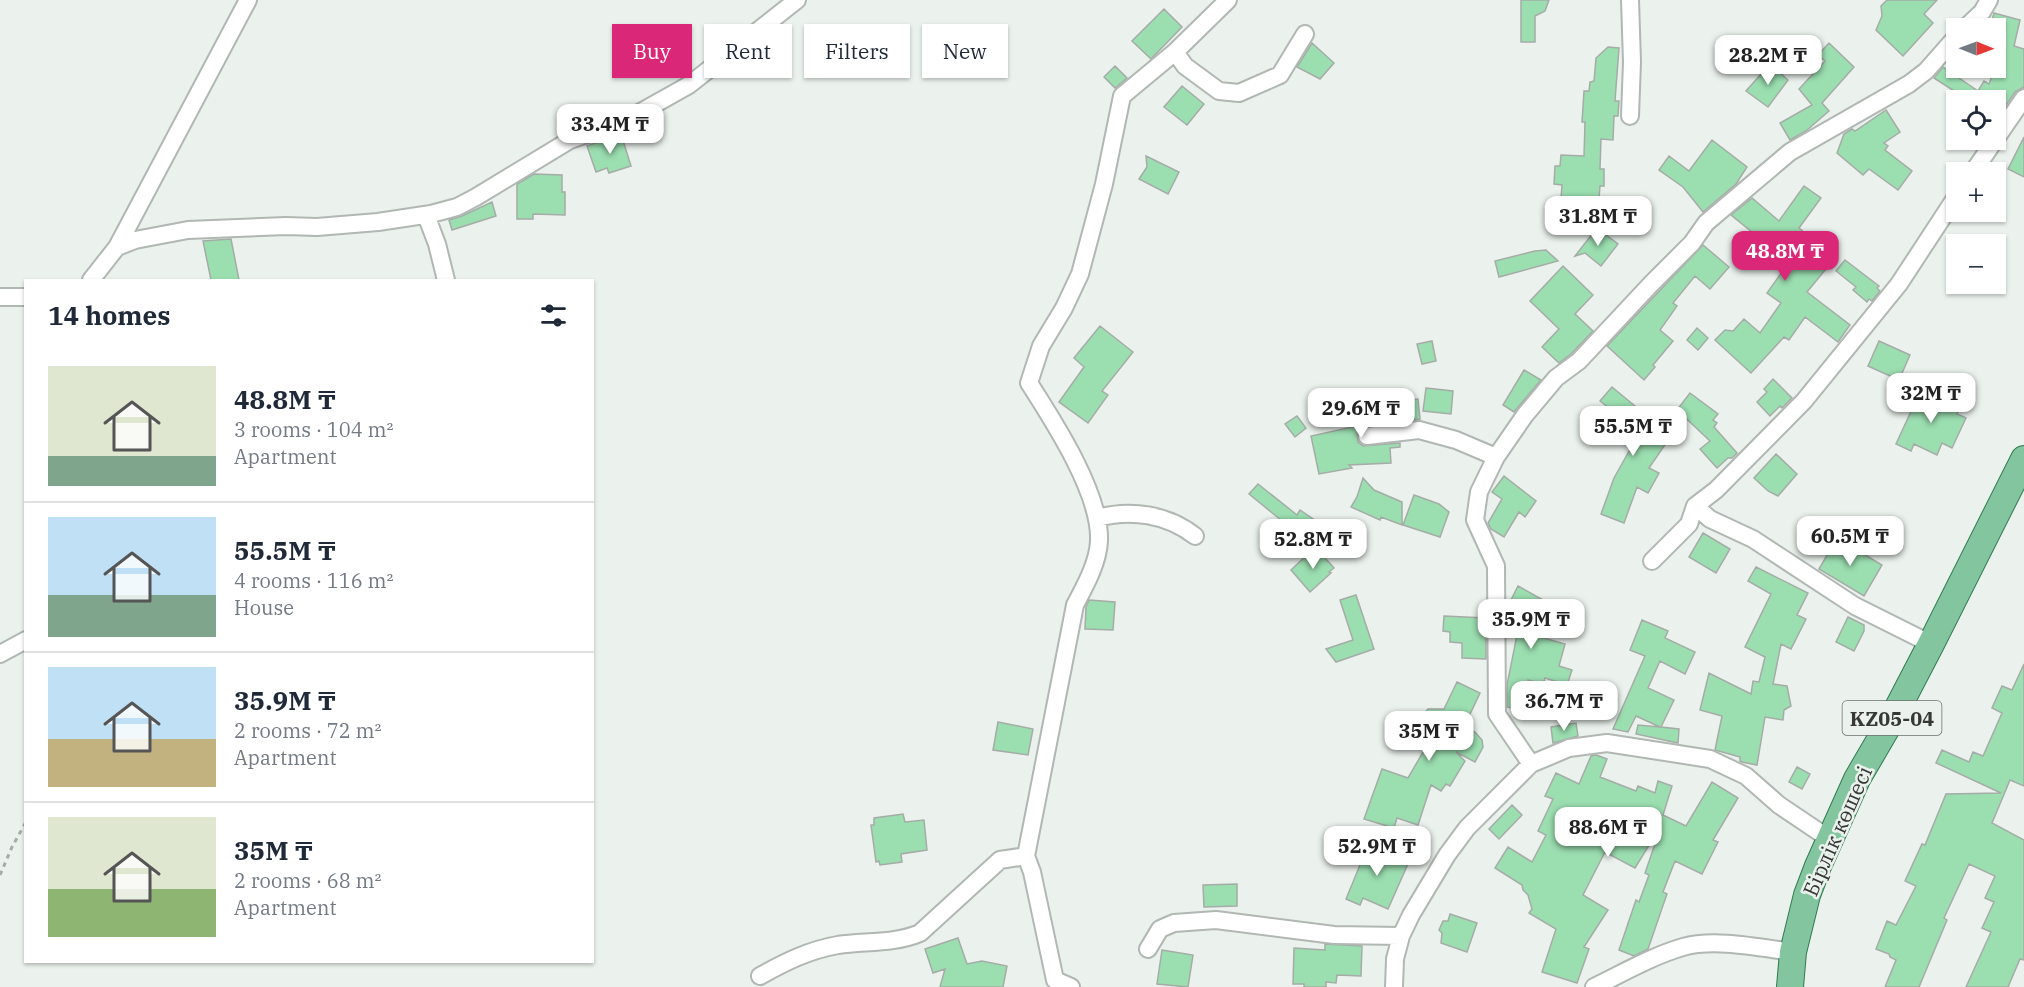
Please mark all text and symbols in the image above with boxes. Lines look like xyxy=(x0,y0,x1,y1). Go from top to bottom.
north arrow xyxy=(1946,18,2006,78)
map controls xyxy=(1946,18,2006,294)
chip: Buy xyxy=(612,24,692,78)
chip: Rent xyxy=(704,24,792,78)
chip: Filters xyxy=(804,24,910,78)
chip: New xyxy=(922,24,1008,78)
pin: 28.2M ₸ xyxy=(1713,35,1823,86)
text: 28.2M ₸ xyxy=(1729,41,1807,68)
button: locate xyxy=(1946,90,2006,150)
pin: 33.4M ₸ xyxy=(555,104,665,155)
text: 33.4M ₸ xyxy=(571,110,649,137)
button: + xyxy=(1946,162,2006,222)
pin: 31.8M ₸ xyxy=(1543,196,1653,247)
text: 31.8M ₸ xyxy=(1559,202,1637,229)
pin: 48.8M ₸ xyxy=(1730,231,1840,282)
button: − xyxy=(1946,234,2006,294)
text: 48.8M ₸ xyxy=(1746,237,1824,264)
text: 14 homes xyxy=(48,298,170,332)
icon: filters xyxy=(537,299,570,332)
pin: 32M ₸ xyxy=(1889,373,1973,424)
text: 32M ₸ xyxy=(1901,379,1961,406)
text: 48.8M ₸ xyxy=(234,382,336,416)
pin: 29.6M ₸ xyxy=(1306,388,1416,439)
icon: home xyxy=(96,390,168,462)
text: 29.6M ₸ xyxy=(1322,394,1400,421)
pin: 55.5M ₸ xyxy=(1578,406,1688,457)
text: 55.5M ₸ xyxy=(1594,412,1672,439)
text: 3 rooms · 104 m² xyxy=(234,416,393,443)
text: Apartment xyxy=(234,443,337,470)
pin: 60.5M ₸ xyxy=(1795,516,1905,567)
pin: 52.8M ₸ xyxy=(1258,519,1368,570)
text: 60.5M ₸ xyxy=(1811,522,1889,549)
text: 52.8M ₸ xyxy=(1274,525,1352,552)
text: 55.5M ₸ xyxy=(234,533,336,567)
icon: home xyxy=(96,541,168,613)
text: 4 rooms · 116 m² xyxy=(234,567,393,594)
text: House xyxy=(234,594,294,621)
pin: 35.9M ₸ xyxy=(1476,599,1586,650)
text: 35.9M ₸ xyxy=(1492,605,1570,632)
pin: 36.7M ₸ xyxy=(1509,681,1619,732)
text: 35.9M ₸ xyxy=(234,683,336,717)
text: 36.7M ₸ xyxy=(1525,687,1603,714)
icon: home xyxy=(96,691,168,763)
road number: KZ05-04 xyxy=(1842,701,1942,735)
pin: 35M ₸ xyxy=(1387,711,1471,762)
text: 2 rooms · 72 m² xyxy=(234,717,381,744)
text: 35M ₸ xyxy=(1399,717,1459,744)
text: Apartment xyxy=(234,744,337,771)
street label: Бірлік көшесі xyxy=(1796,761,1878,901)
pin: 88.6M ₸ xyxy=(1553,807,1663,858)
text: 88.6M ₸ xyxy=(1569,813,1647,840)
pin: 52.9M ₸ xyxy=(1322,826,1432,877)
text: 52.9M ₸ xyxy=(1338,832,1416,859)
text: 35M ₸ xyxy=(234,833,313,867)
icon: home xyxy=(96,841,168,913)
text: 2 rooms · 68 m² xyxy=(234,867,381,894)
text: Apartment xyxy=(234,894,337,921)

